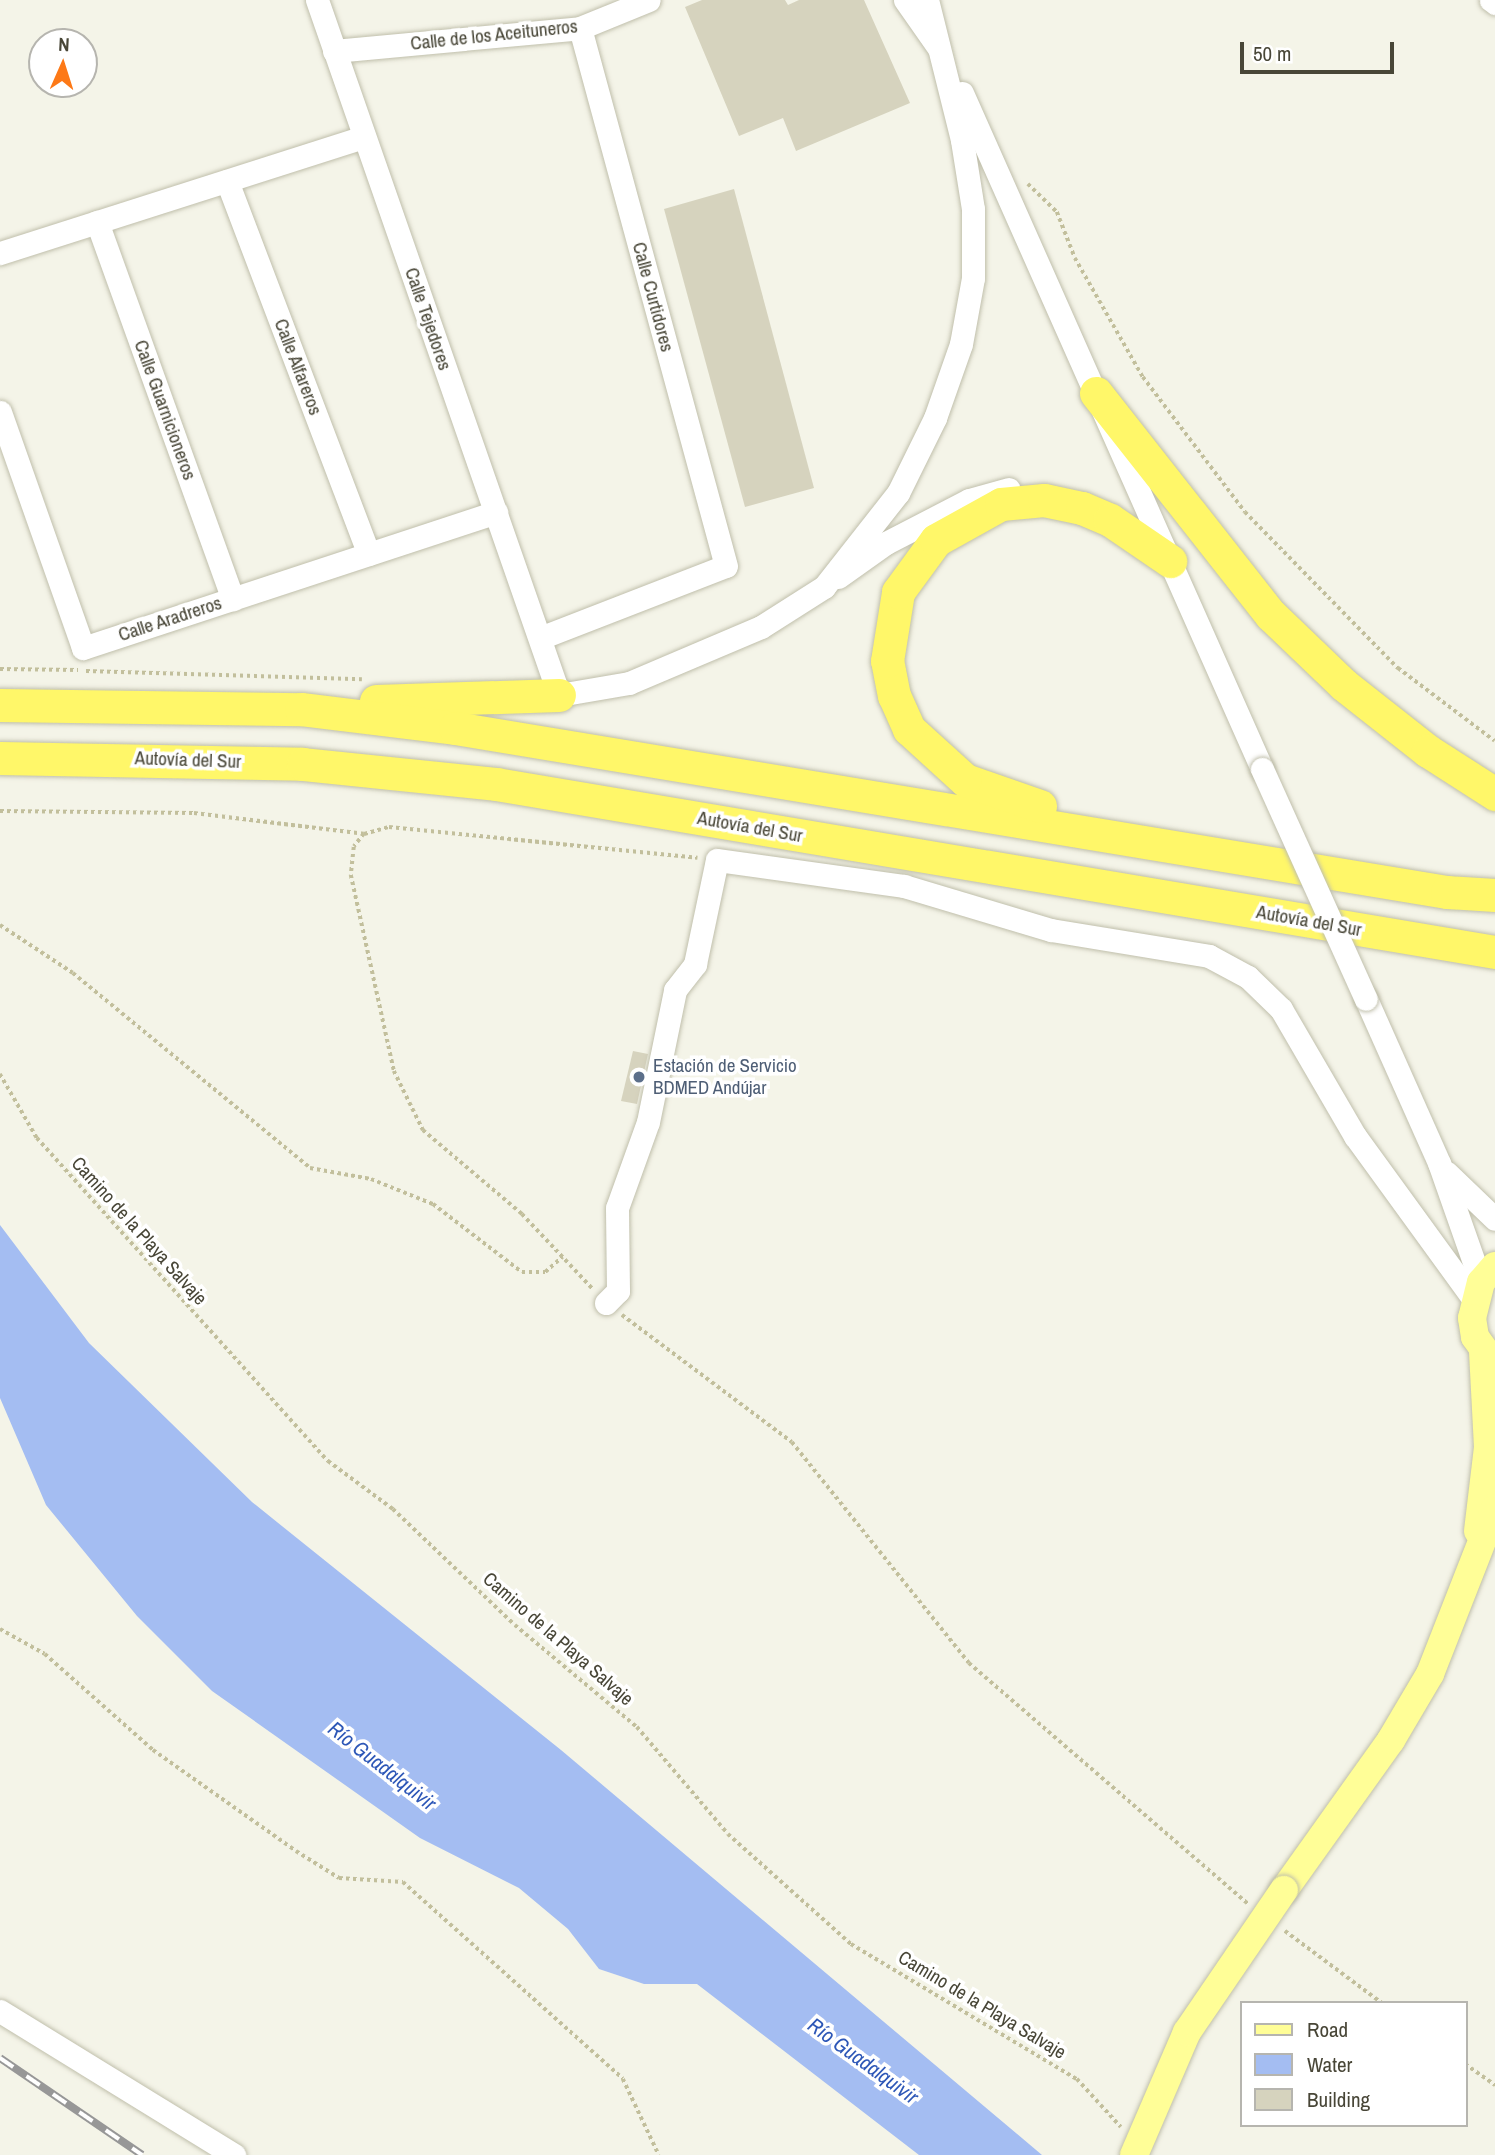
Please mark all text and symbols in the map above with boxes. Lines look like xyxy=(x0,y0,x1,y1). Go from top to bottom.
street label: Calle de los Aceituneros xyxy=(409,15,579,55)
north arrow xyxy=(28,28,98,98)
scale bar xyxy=(1243,28,1397,72)
text: N xyxy=(58,31,70,57)
text: 50 m xyxy=(1253,39,1291,68)
street label: Calle Curtidores xyxy=(627,240,679,354)
street label: Calle Tejedores xyxy=(400,265,456,373)
street label: Calle Alfareros xyxy=(269,315,327,419)
street label: Calle Guarnicioneros xyxy=(129,337,201,483)
street label: Calle Aradreros xyxy=(115,591,225,647)
street label: Autovía del Sur xyxy=(134,747,242,773)
street label: Autovía del Sur xyxy=(696,807,804,847)
street label: Autovía del Sur xyxy=(1255,901,1363,941)
place label: Estación de Servicio BDMED Andújar xyxy=(653,1055,797,1099)
marker: Estación de Servicio BDMED Andújar xyxy=(631,1069,647,1085)
street label: Camino de la Playa Salvaje xyxy=(66,1152,212,1310)
street label: Camino de la Playa Salvaje xyxy=(478,1568,638,1710)
water label: Río Guadalquivir xyxy=(323,1716,441,1816)
street label: Camino de la Playa Salvaje xyxy=(894,1946,1070,2064)
legend xyxy=(1240,2001,1467,2127)
water label: Río Guadalquivir xyxy=(803,2013,923,2109)
text: Road xyxy=(1307,2015,1348,2044)
text: Water xyxy=(1307,2050,1352,2079)
text: Building xyxy=(1307,2085,1370,2114)

